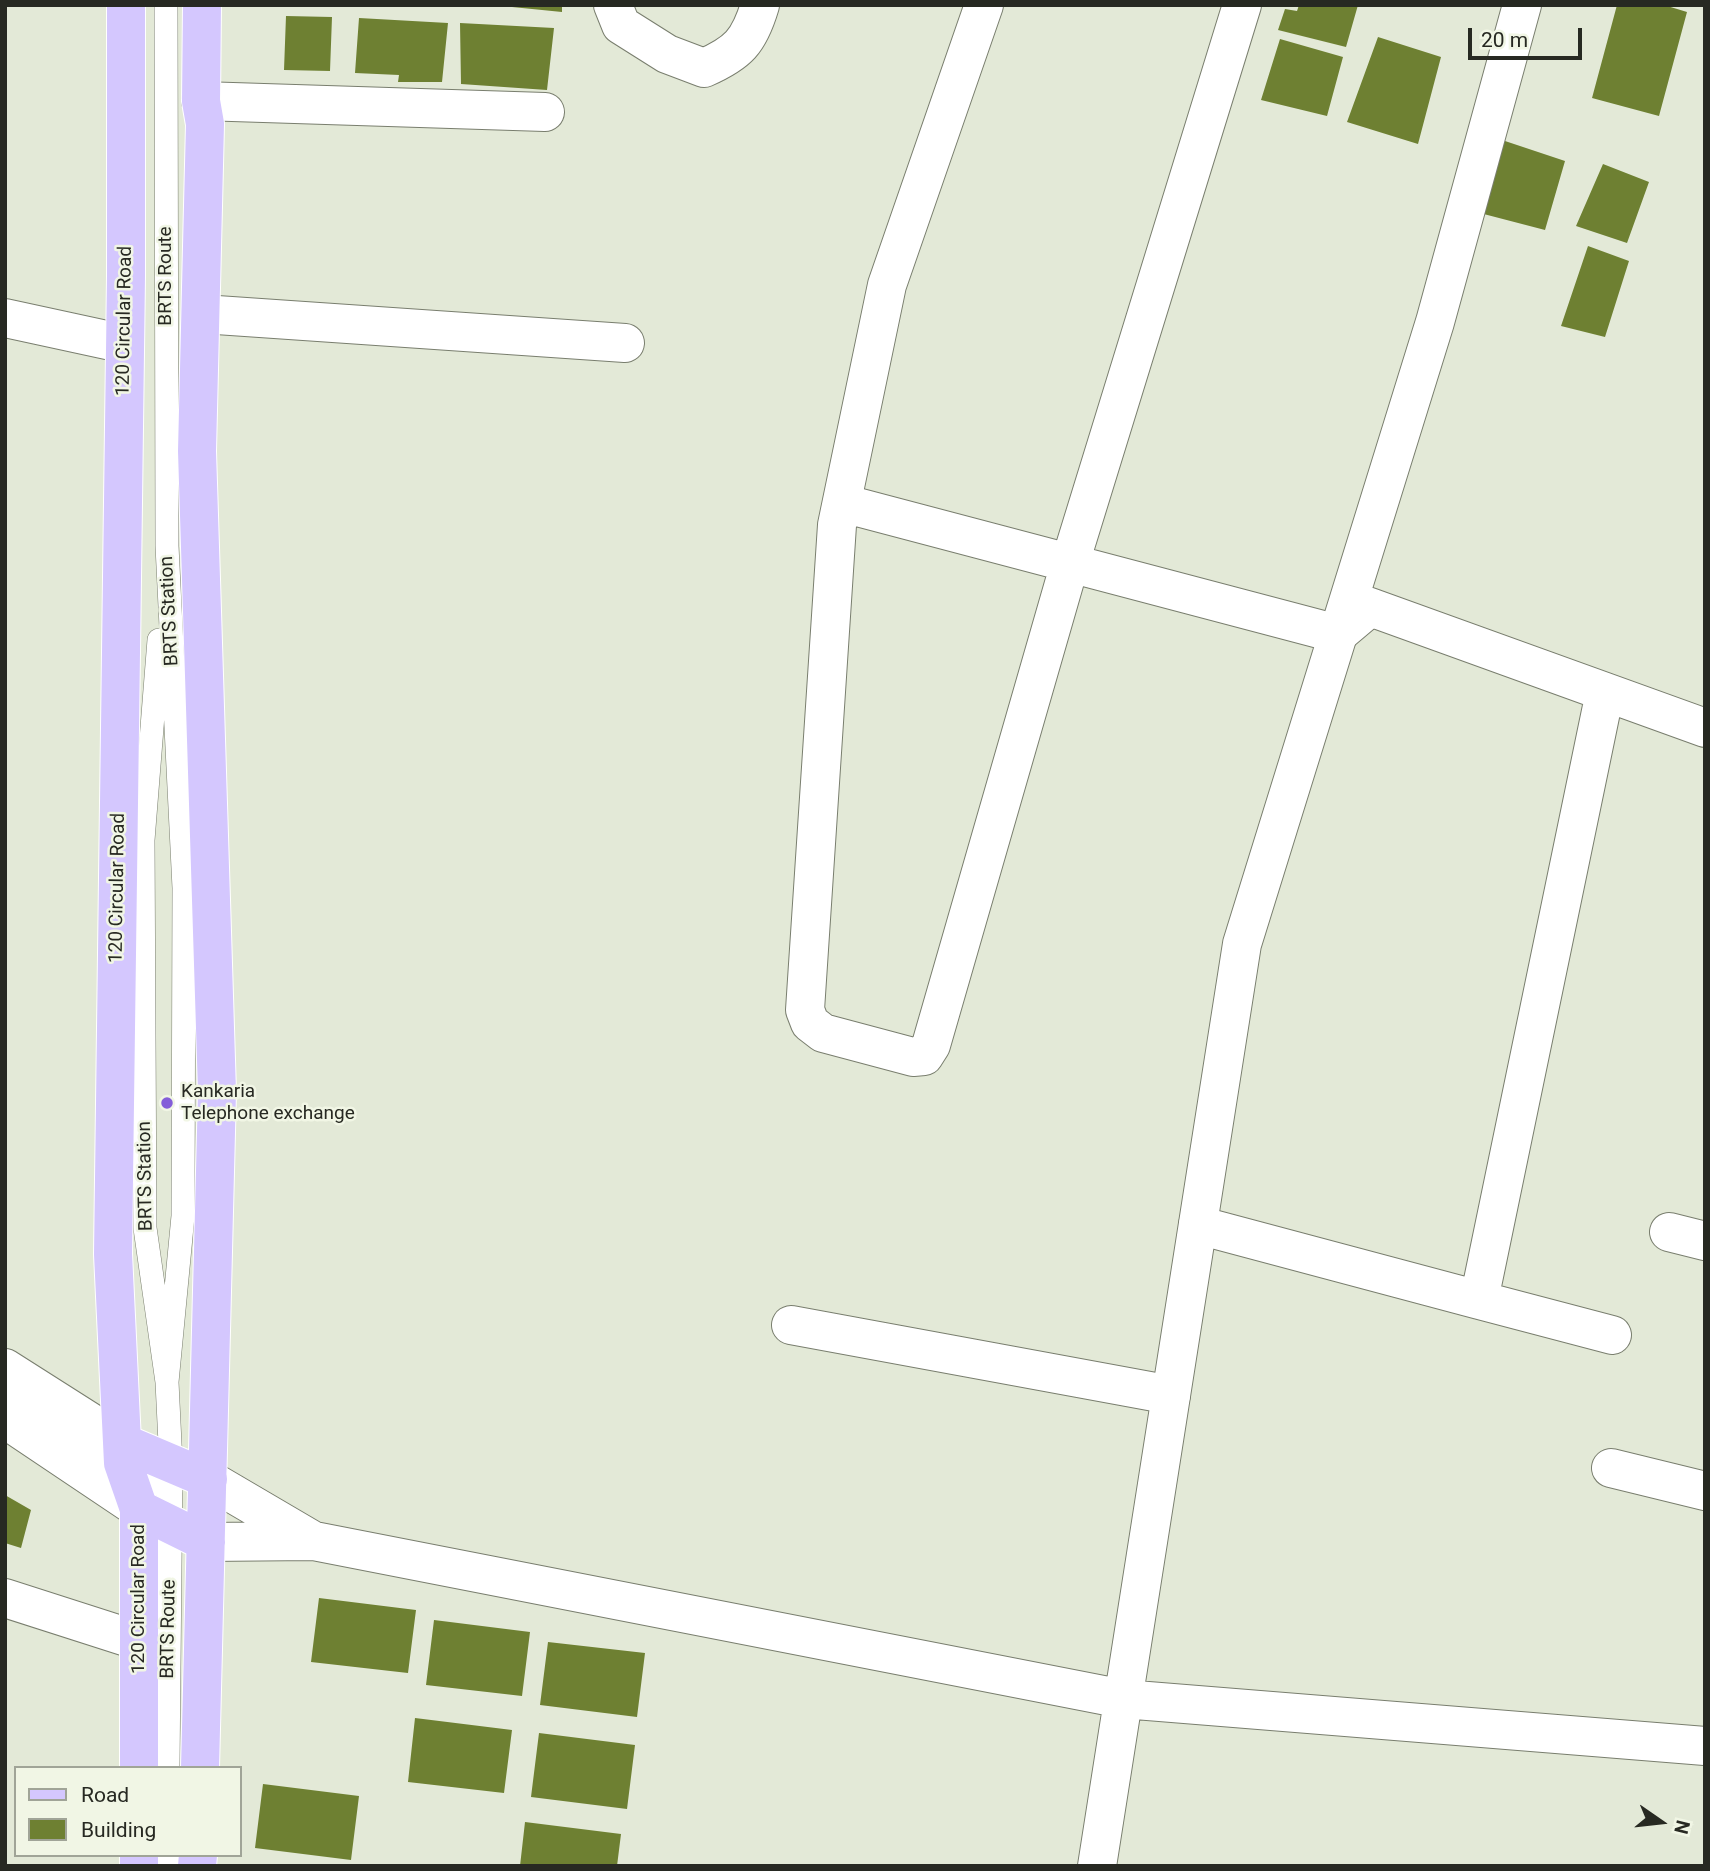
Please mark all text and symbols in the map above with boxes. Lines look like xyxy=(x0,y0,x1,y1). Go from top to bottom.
scale bar xyxy=(1472,14,1586,58)
text: 20 m xyxy=(1481,28,1528,52)
street label: BRTS Route xyxy=(155,226,177,326)
street label: 120 Circular Road xyxy=(112,246,138,396)
street label: BRTS Station xyxy=(156,555,184,667)
street label: 120 Circular Road xyxy=(105,813,131,963)
place label: Kankaria Telephone exchange xyxy=(181,1081,355,1125)
marker: Kankaria Telephone exchange xyxy=(159,1095,175,1111)
street label: BRTS Station xyxy=(134,1121,158,1231)
street label: 120 Circular Road xyxy=(128,1524,150,1674)
street label: BRTS Route xyxy=(157,1579,181,1679)
legend xyxy=(14,1766,242,1857)
text: Road xyxy=(81,1783,129,1807)
north arrow xyxy=(1626,1787,1696,1857)
text: Building xyxy=(81,1818,156,1842)
text: N xyxy=(1669,1818,1695,1836)

